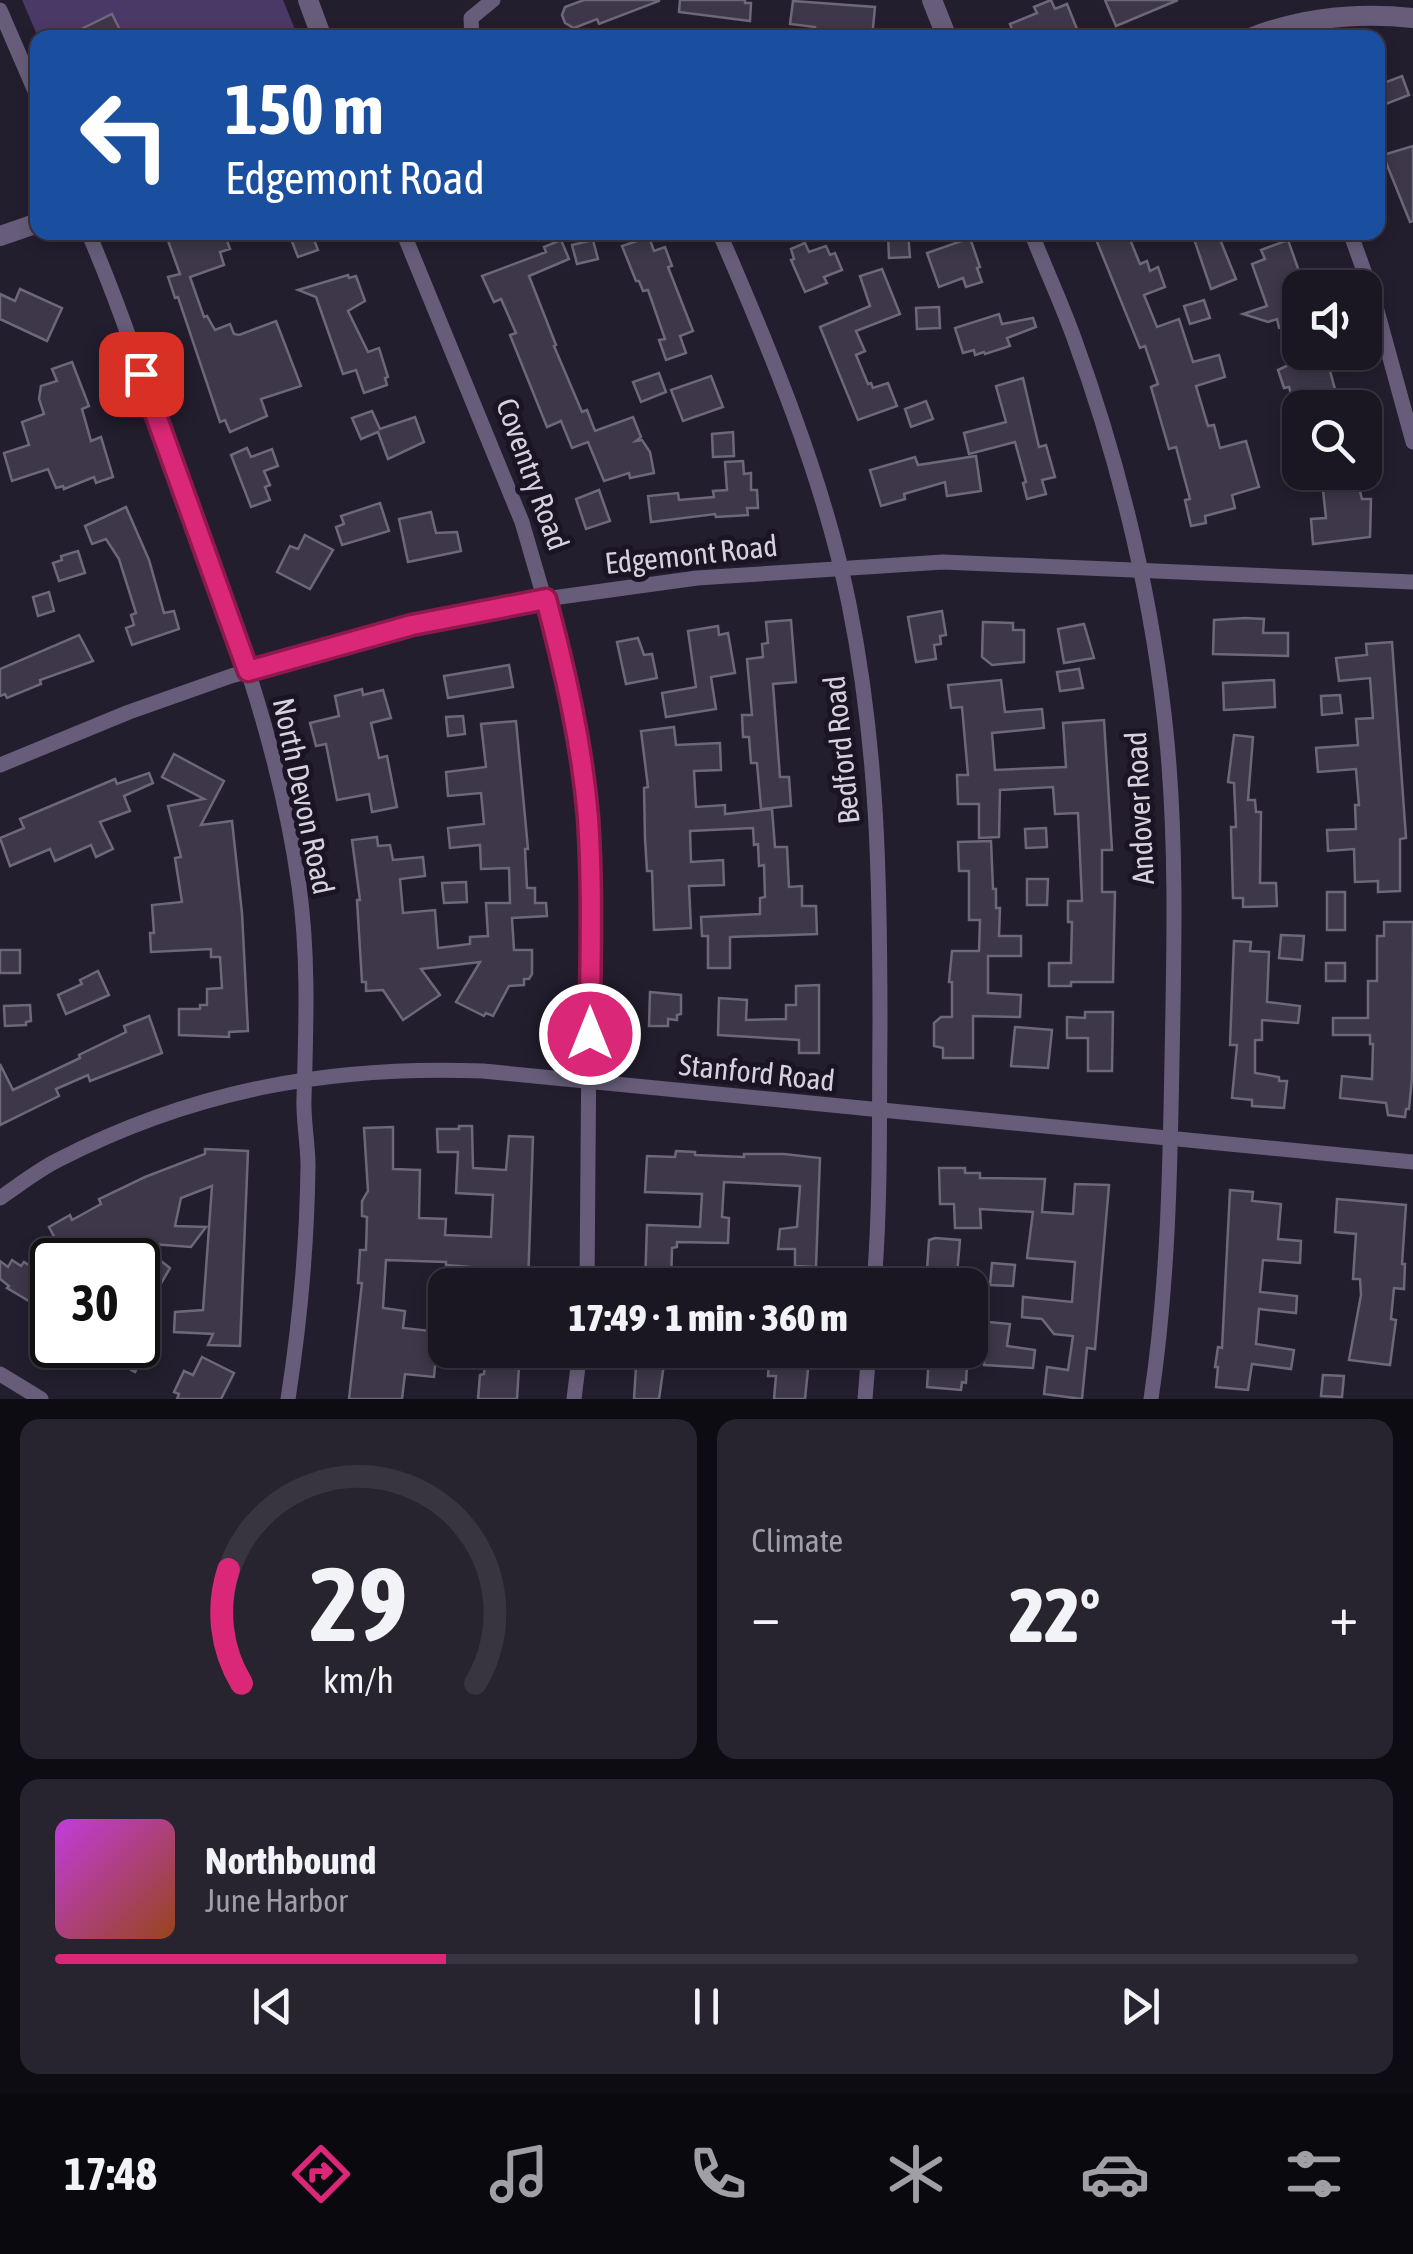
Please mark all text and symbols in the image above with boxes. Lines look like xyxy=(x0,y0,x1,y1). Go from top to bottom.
text: 150 m xyxy=(225,69,384,149)
icon: left xyxy=(60,70,190,200)
text: Edgemont Road xyxy=(225,152,485,204)
map controls xyxy=(1282,270,1382,490)
button: sound xyxy=(1282,270,1382,370)
pin xyxy=(99,332,184,417)
icon: arrive xyxy=(114,347,169,402)
button: search xyxy=(1282,390,1382,490)
street label: Coventry Road xyxy=(490,394,576,554)
street label: Edgemont Road xyxy=(603,528,779,580)
street label: Bedford Road xyxy=(816,674,866,826)
street label: North Devon Road xyxy=(267,695,341,897)
street label: Andover Road xyxy=(1118,731,1160,885)
position arrow xyxy=(538,982,642,1086)
street label: Stanford Road xyxy=(677,1047,837,1097)
speed limit sign: 30 xyxy=(30,1238,160,1368)
text: 17:49 · 1 min · 360 m xyxy=(568,1296,848,1339)
text: Climate xyxy=(752,1522,843,1559)
text: 29 xyxy=(309,1544,407,1663)
text: 22° xyxy=(1009,1572,1100,1658)
text: − xyxy=(752,1584,780,1647)
text: + xyxy=(1329,1584,1358,1647)
text: km/h xyxy=(323,1660,394,1701)
text: Northbound xyxy=(205,1839,376,1882)
text: June Harbor xyxy=(205,1882,348,1919)
icon: previous xyxy=(245,1979,300,2034)
icon: pause xyxy=(679,1979,734,2034)
icon: next xyxy=(1113,1979,1168,2034)
icon: directions xyxy=(286,2139,356,2209)
icon: music xyxy=(484,2139,554,2209)
icon: phone xyxy=(683,2139,753,2209)
icon: climate xyxy=(881,2139,951,2209)
icon: car xyxy=(1080,2139,1150,2209)
icon: filters xyxy=(1279,2139,1349,2209)
text: 17:48 xyxy=(64,2148,157,2200)

